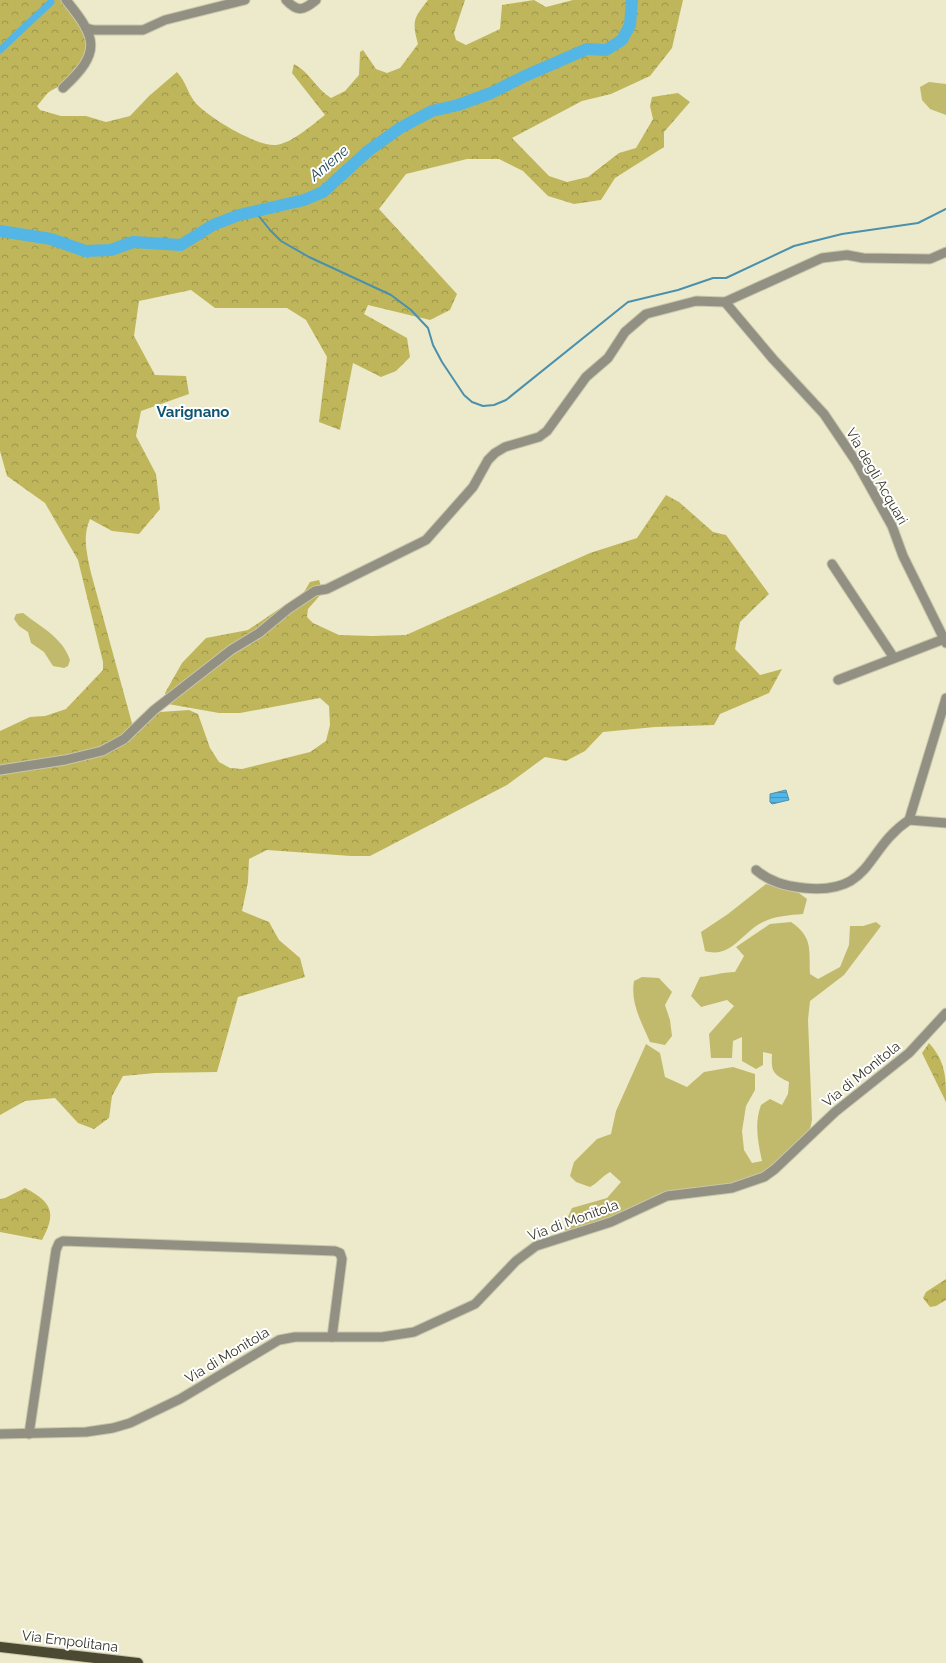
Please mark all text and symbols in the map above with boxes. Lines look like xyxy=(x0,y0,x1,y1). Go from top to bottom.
water label: Aniene xyxy=(305,141,352,185)
district label: Varignano xyxy=(157,403,229,421)
street label: Via degli Acquari xyxy=(843,425,911,527)
street label: Via di Monitola xyxy=(819,1038,903,1110)
street label: Via di Monitola xyxy=(526,1196,620,1244)
street label: Via di Monitola xyxy=(182,1324,272,1386)
street label: Via Empolitana xyxy=(21,1627,119,1655)

